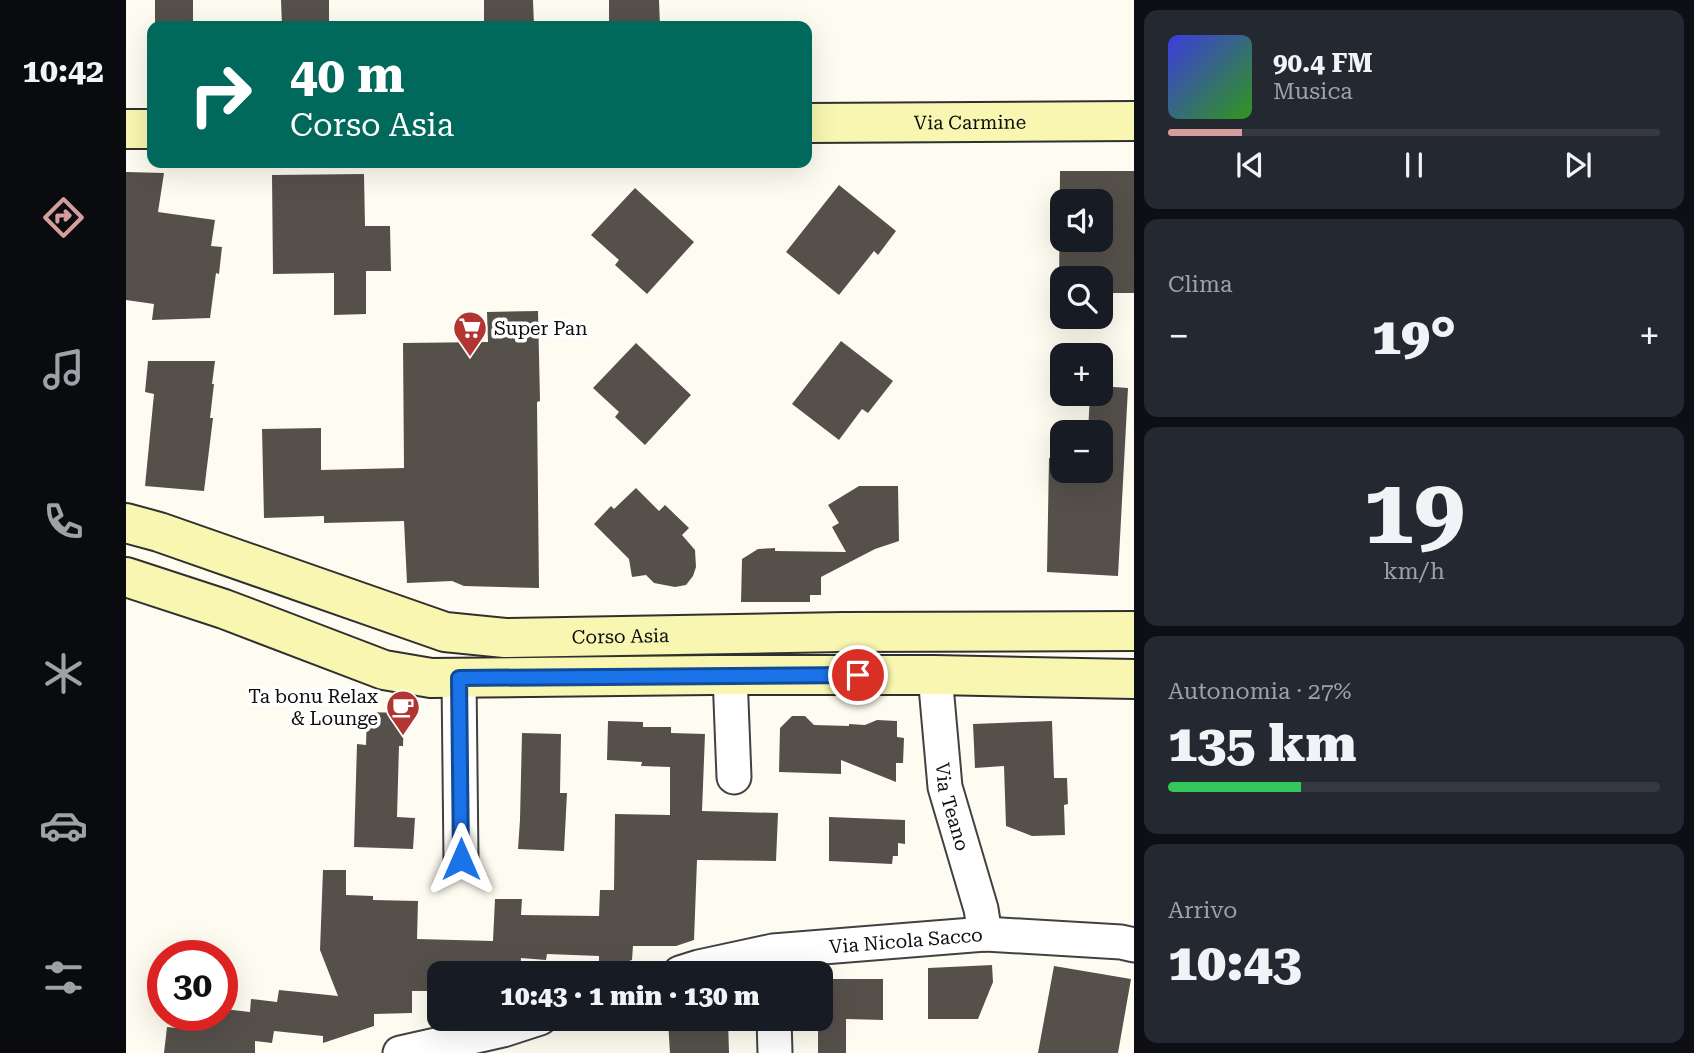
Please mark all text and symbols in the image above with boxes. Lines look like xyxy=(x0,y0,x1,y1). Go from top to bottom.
text: 40 m xyxy=(290,47,405,104)
text: 90.4 FM xyxy=(1273,48,1373,78)
icon: right xyxy=(175,49,266,140)
text: 10:42 xyxy=(22,52,104,90)
text: Musica xyxy=(1273,78,1353,105)
text: Corso Asia xyxy=(290,106,454,144)
street label: Via Carmine xyxy=(914,110,1026,134)
icon: previous xyxy=(1231,146,1269,184)
icon: pause xyxy=(1395,146,1433,184)
icon: next xyxy=(1559,146,1597,184)
map controls xyxy=(1050,189,1113,483)
button: sound xyxy=(1050,189,1113,252)
icon: directions xyxy=(39,193,88,242)
button: search xyxy=(1050,266,1113,329)
text: Clima xyxy=(1168,271,1232,298)
text: 19° xyxy=(1372,306,1456,367)
supermarket icon: Super Pan xyxy=(451,309,489,358)
text: − xyxy=(1168,314,1189,358)
text: + xyxy=(1639,314,1660,358)
place label: Super Pan xyxy=(494,317,587,340)
button: + xyxy=(1050,343,1113,406)
icon: music xyxy=(39,345,88,394)
button: − xyxy=(1050,420,1113,483)
text: 19 xyxy=(1363,459,1465,565)
icon: phone xyxy=(39,497,88,546)
text: km/h xyxy=(1383,558,1445,585)
street label: Corso Asia xyxy=(572,624,670,648)
pin xyxy=(828,645,888,705)
icon: climate xyxy=(39,649,88,698)
icon: arrive xyxy=(839,656,877,694)
text: Autonomia · 27% xyxy=(1168,678,1352,705)
place label: Ta bonu Relax & Lounge xyxy=(248,685,378,730)
cafe icon: Ta bonu Relax & Lounge xyxy=(384,688,422,737)
text: 135 km xyxy=(1168,713,1356,774)
street label: Via Teano xyxy=(931,761,975,853)
icon: car xyxy=(39,801,88,850)
position arrow xyxy=(424,822,498,896)
text: Arrivo xyxy=(1168,897,1237,924)
street label: Via Nicola Sacco xyxy=(828,923,984,958)
text: 10:43 xyxy=(1168,932,1302,993)
speed limit sign: 30 xyxy=(147,940,238,1031)
icon: filters xyxy=(39,953,88,1002)
text: 10:43 · 1 min · 130 m xyxy=(500,981,760,1011)

